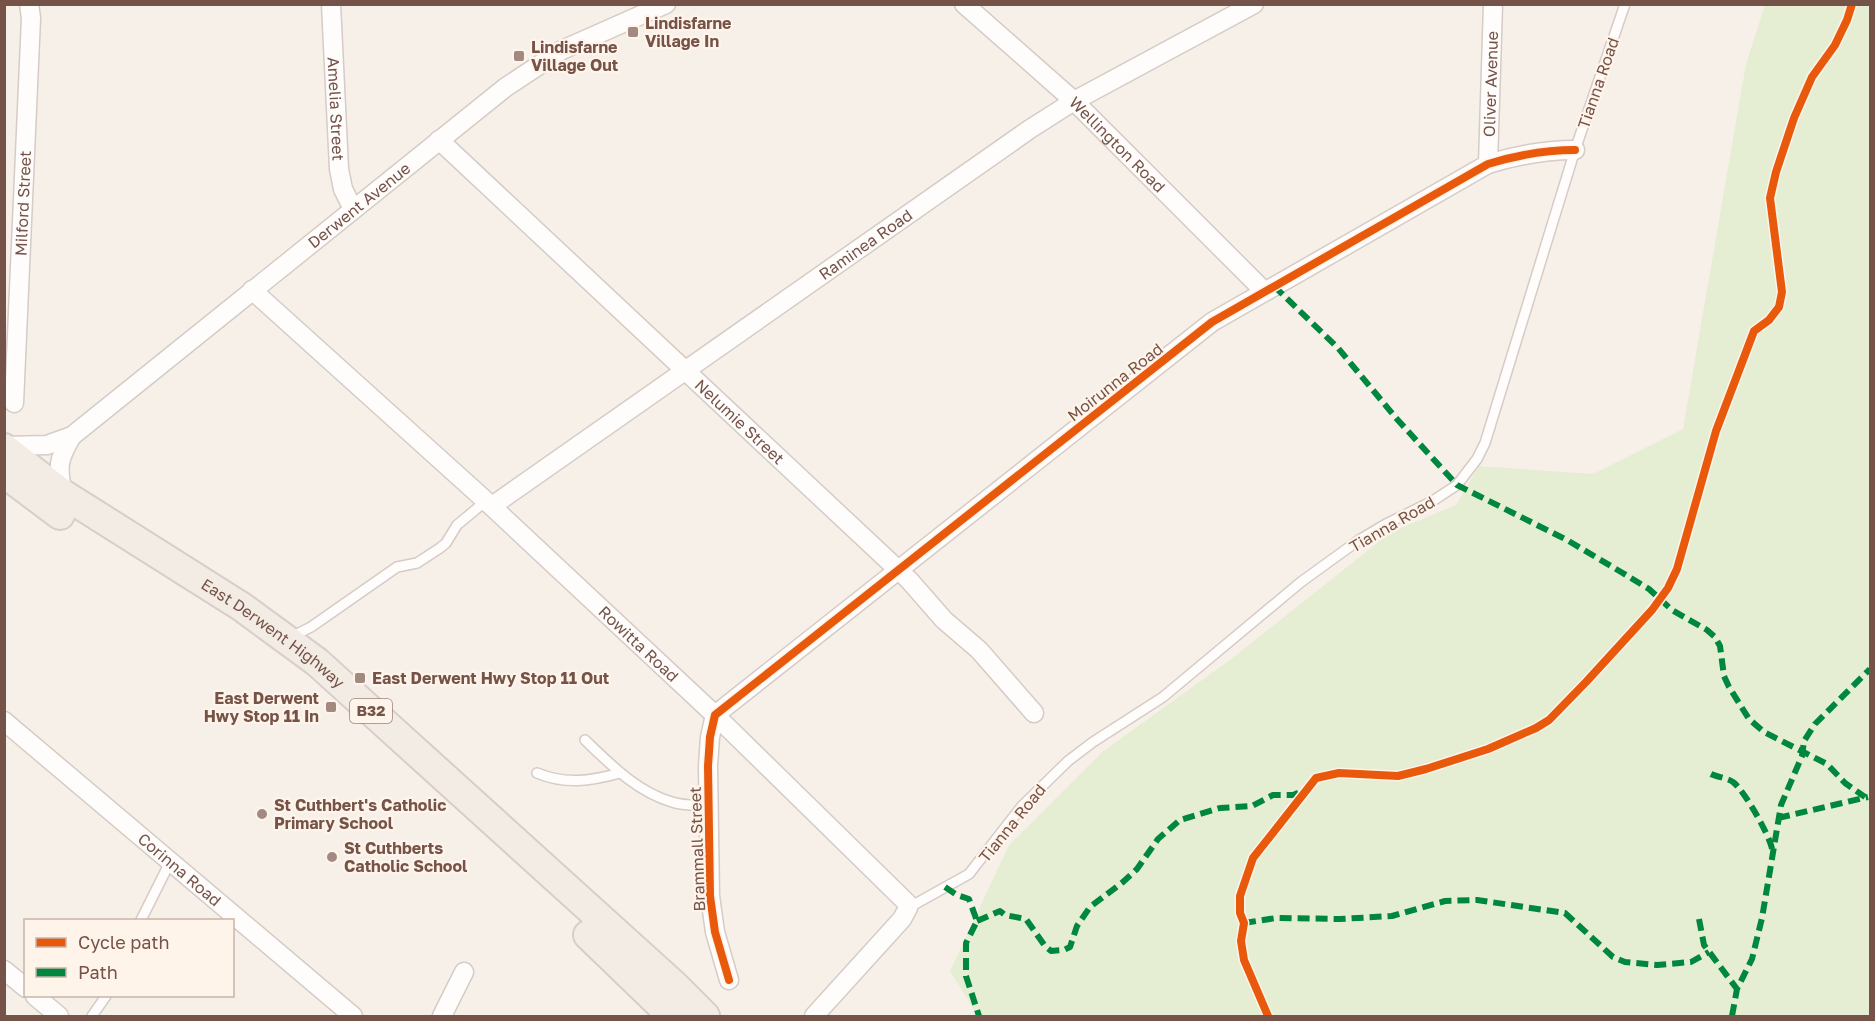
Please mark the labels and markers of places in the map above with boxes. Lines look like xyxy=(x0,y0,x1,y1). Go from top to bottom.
place label: Lindisfarne Village In xyxy=(645,13,732,51)
marker: Lindisfarne Village In xyxy=(626,25,640,39)
place label: Lindisfarne Village Out xyxy=(531,37,618,75)
marker: Lindisfarne Village Out xyxy=(512,49,526,63)
place label: East Derwent Hwy Stop 11 Out xyxy=(372,668,609,688)
marker: East Derwent Hwy Stop 11 Out xyxy=(353,671,367,685)
place label: East Derwent Hwy Stop 11 In xyxy=(204,688,319,726)
marker: East Derwent Hwy Stop 11 In xyxy=(324,700,338,714)
place label: St Cuthbert's Catholic Primary School xyxy=(274,795,446,833)
marker: St Cuthbert's Catholic Primary School xyxy=(255,807,269,821)
place label: St Cuthberts Catholic School xyxy=(344,838,468,876)
marker: St Cuthberts Catholic School xyxy=(325,850,339,864)

